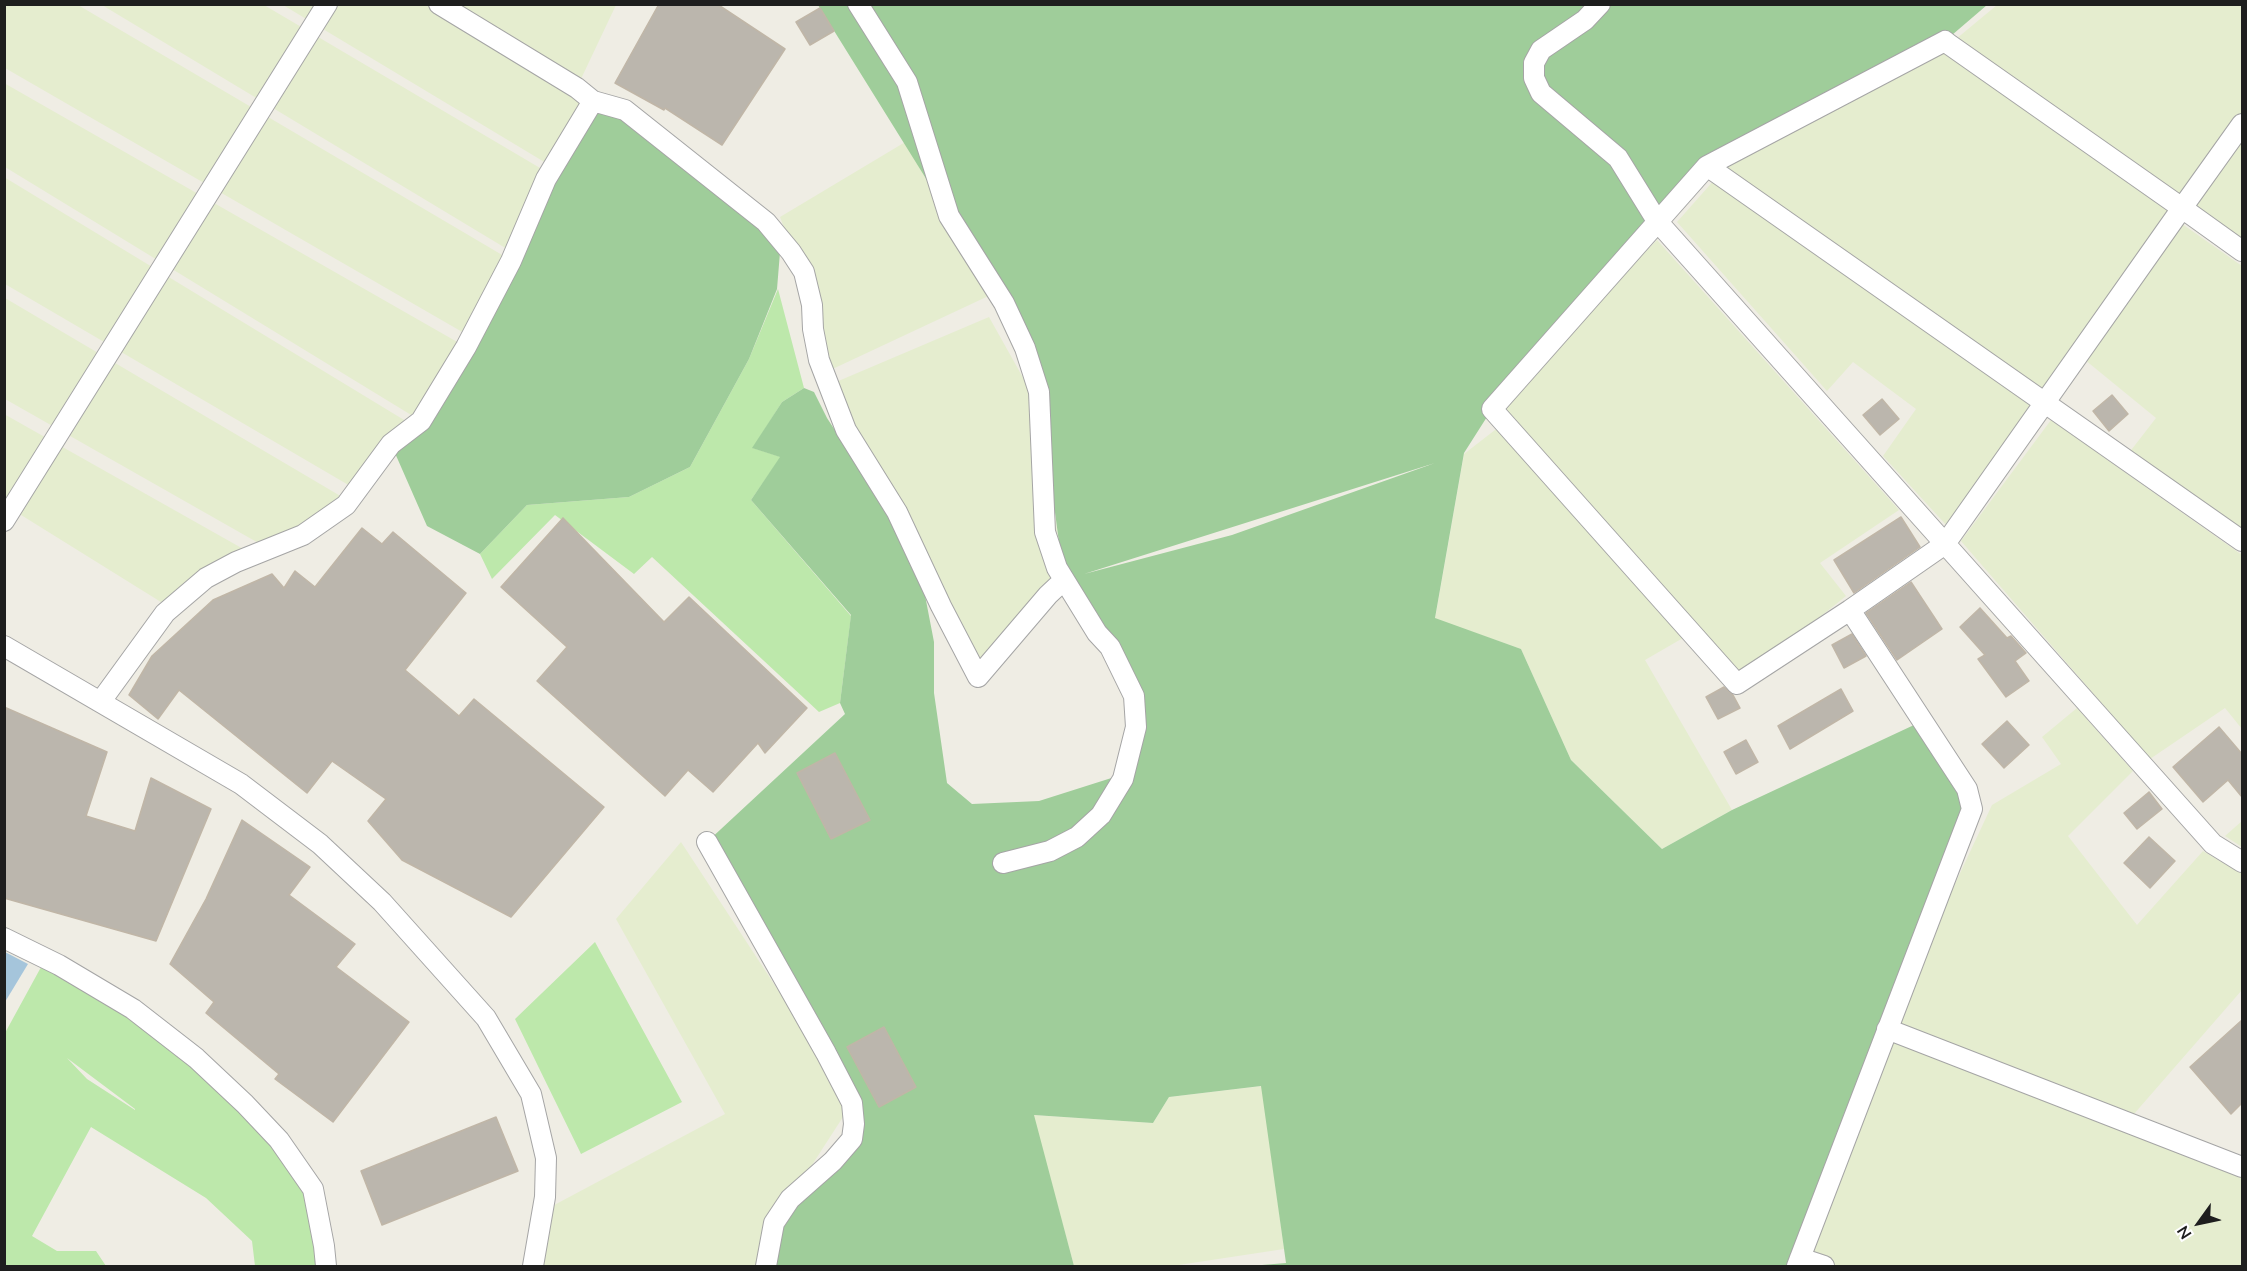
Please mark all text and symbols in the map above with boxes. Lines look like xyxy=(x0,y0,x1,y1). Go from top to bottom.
north arrow xyxy=(2169,1193,2229,1253)
text: N xyxy=(2172,1222,2196,1243)

